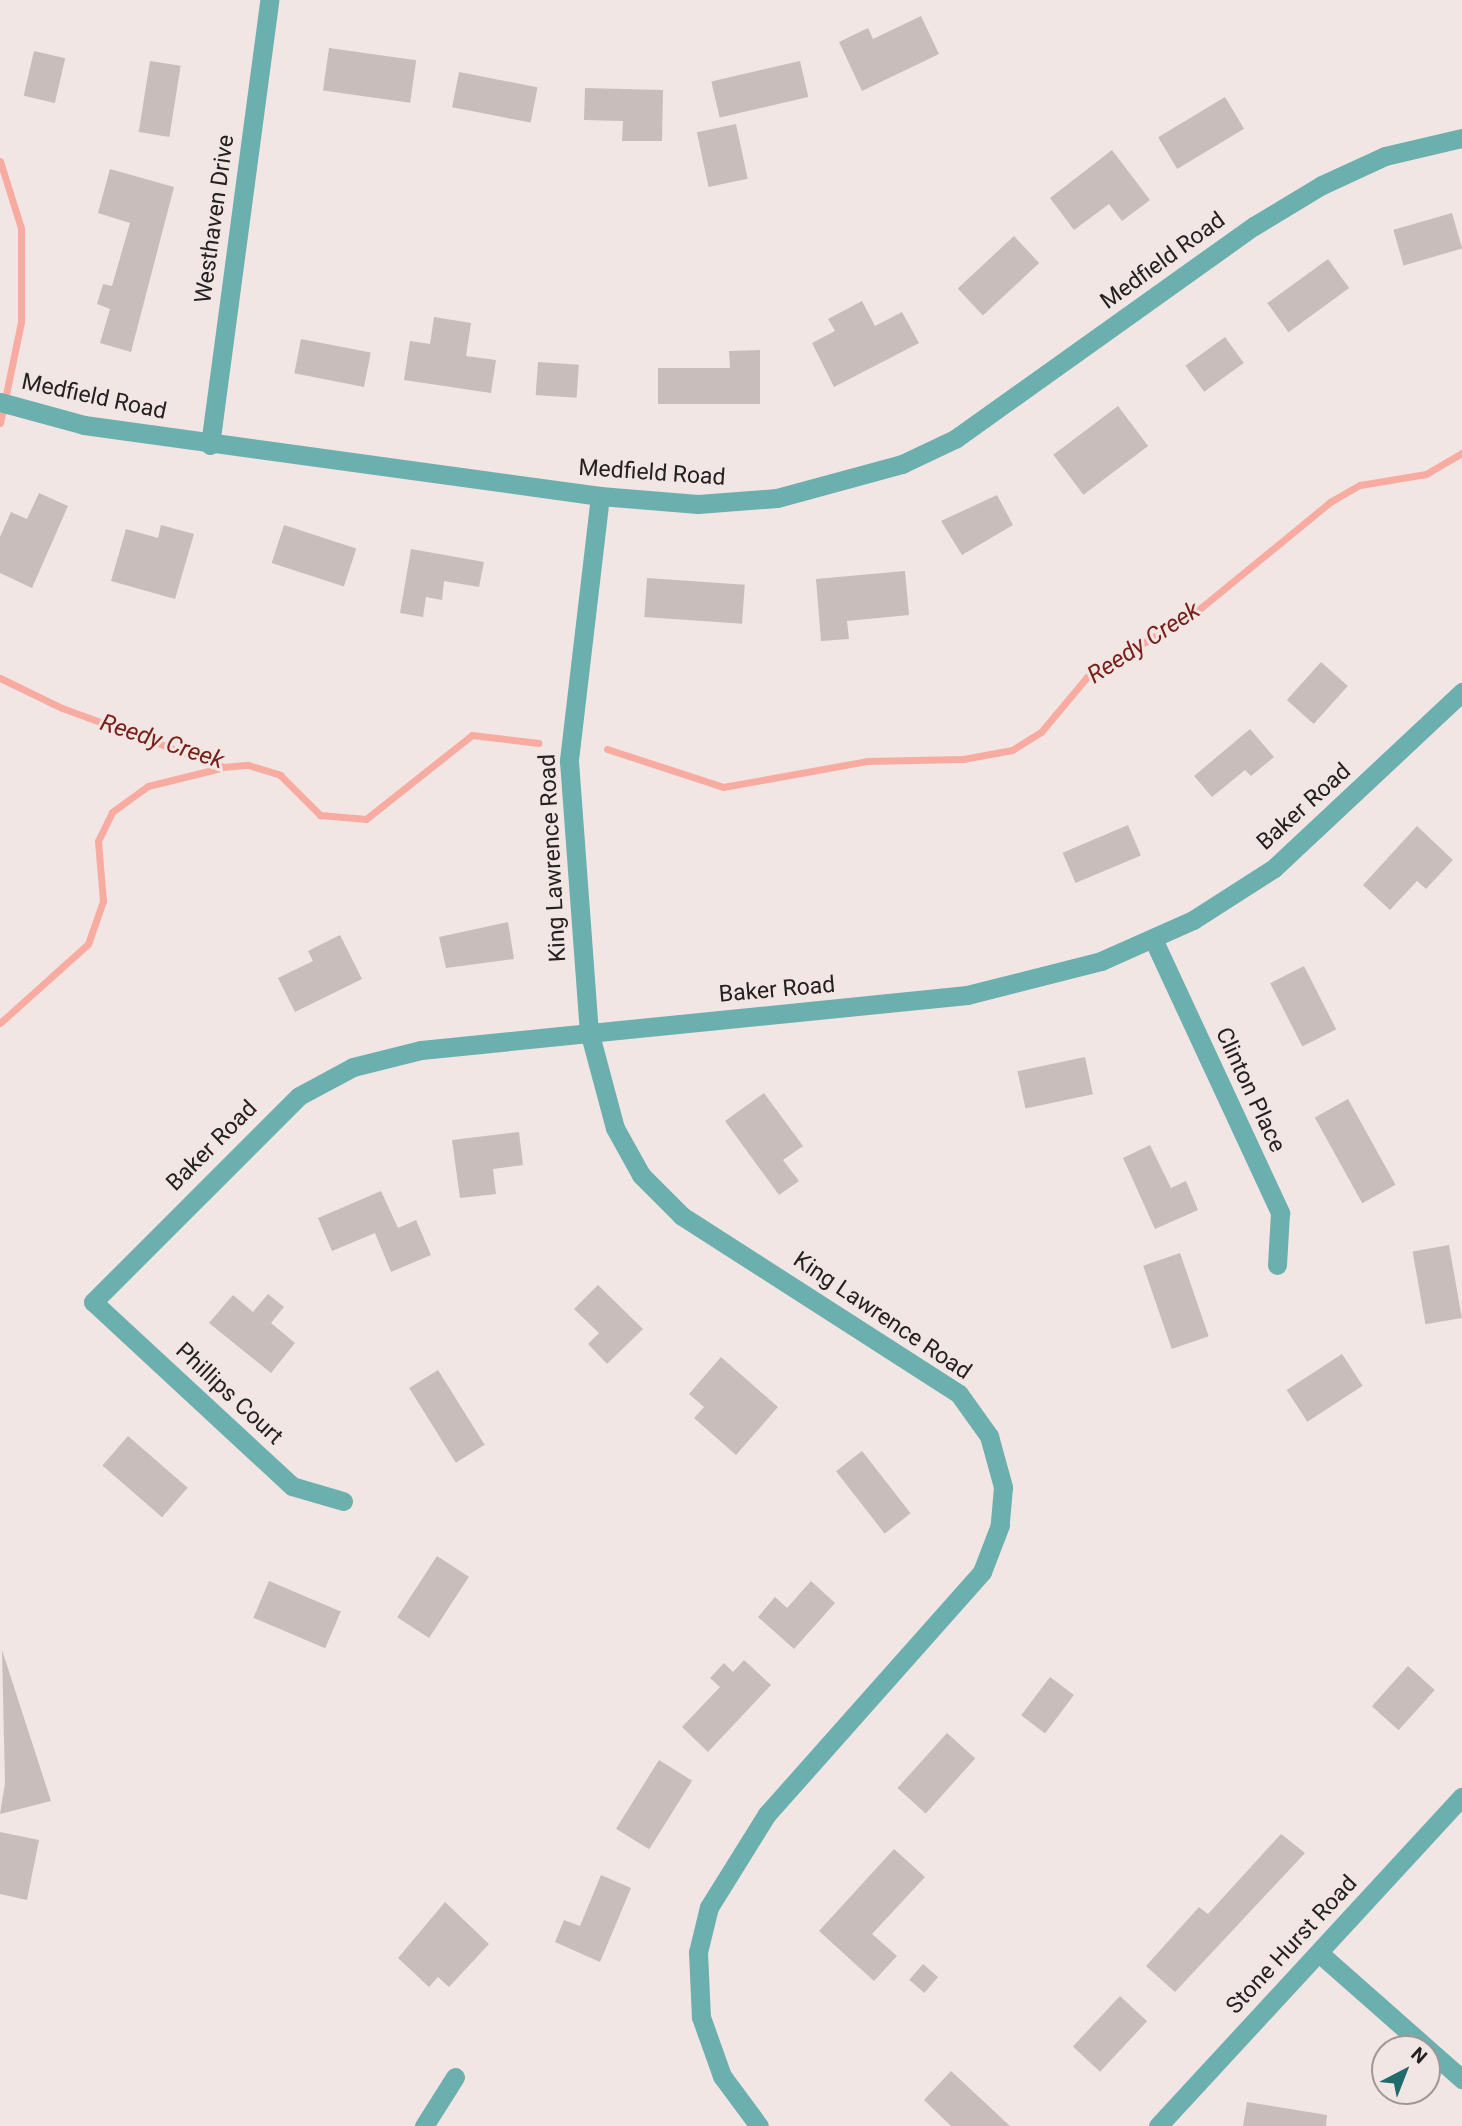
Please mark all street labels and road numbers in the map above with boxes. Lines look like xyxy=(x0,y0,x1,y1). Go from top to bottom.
street label: Westhaven Drive xyxy=(190,133,240,305)
street label: Medfield Road xyxy=(1095,207,1231,315)
street label: Medfield Road xyxy=(19,368,169,426)
street label: Medfield Road xyxy=(578,454,726,492)
street label: King Lawrence Road xyxy=(534,753,572,963)
street label: Baker Road xyxy=(1251,758,1357,856)
street label: Baker Road xyxy=(718,971,836,1009)
street label: Clinton Place xyxy=(1209,1023,1291,1157)
street label: Baker Road xyxy=(161,1095,263,1197)
street label: King Lawrence Road xyxy=(788,1246,976,1386)
street label: Phillips Court xyxy=(170,1337,288,1451)
street label: Stone Hurst Road xyxy=(1221,1870,1363,2020)

